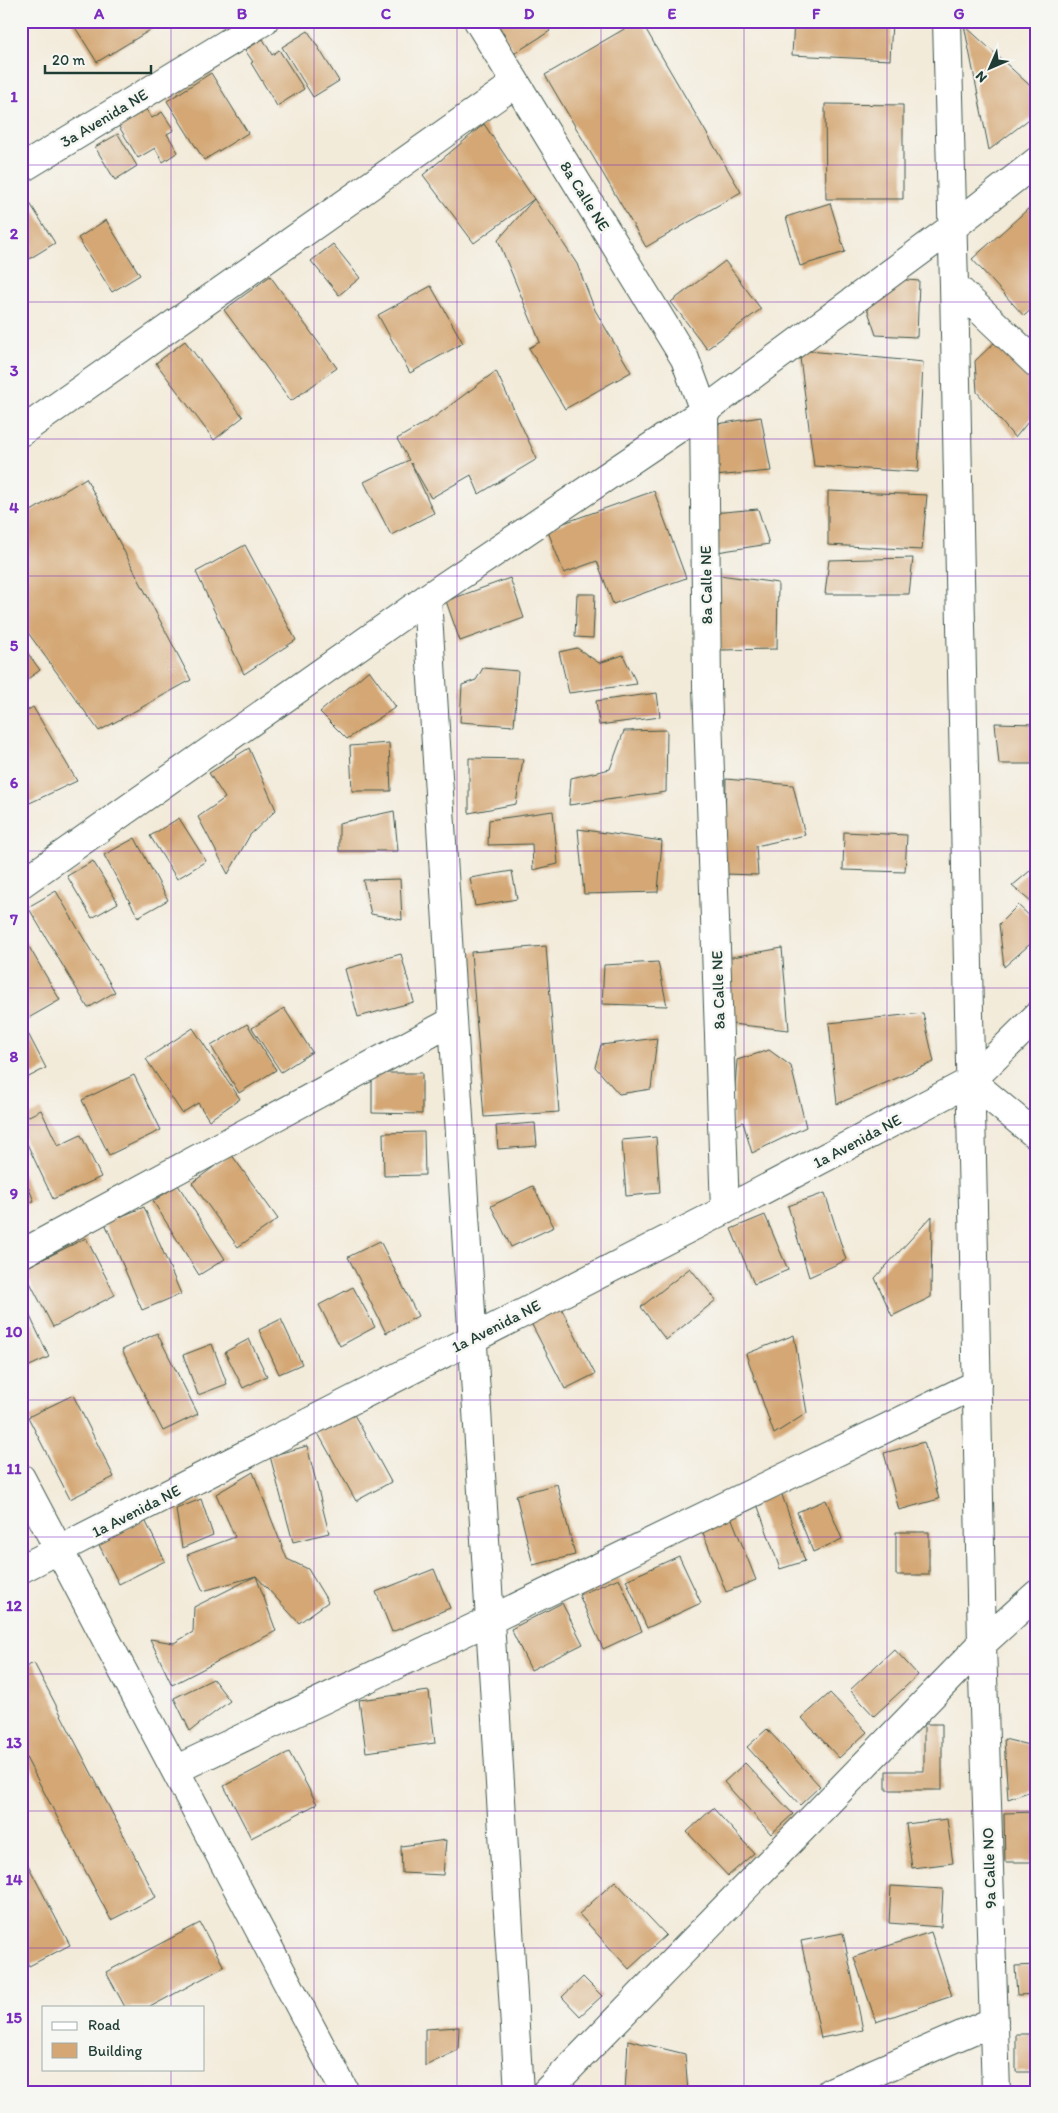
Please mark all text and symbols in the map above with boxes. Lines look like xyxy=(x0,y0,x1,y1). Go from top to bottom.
text: A xyxy=(93,4,105,23)
text: B xyxy=(237,4,248,23)
text: C xyxy=(381,4,392,23)
text: D xyxy=(524,4,535,23)
text: E xyxy=(668,4,677,23)
text: F xyxy=(812,4,821,23)
text: G xyxy=(953,4,965,23)
scale bar xyxy=(45,42,151,74)
north arrow xyxy=(966,42,1016,92)
text: 20 m xyxy=(52,51,86,69)
text: N xyxy=(972,67,991,86)
street label: 3a Avenida NE xyxy=(57,84,151,152)
text: 1 xyxy=(10,87,18,106)
street label: 8a Calle NE xyxy=(556,158,614,235)
text: 2 xyxy=(10,224,19,243)
text: 3 xyxy=(10,361,19,380)
text: 4 xyxy=(9,498,19,517)
street label: 8a Calle NE xyxy=(696,545,716,625)
text: 5 xyxy=(10,636,19,655)
text: 6 xyxy=(10,773,19,792)
text: 7 xyxy=(9,910,18,929)
street label: 8a Calle NE xyxy=(707,950,729,1030)
text: 8 xyxy=(10,1047,19,1066)
street label: 1a Avenida NE xyxy=(810,1110,905,1172)
text: 9 xyxy=(10,1184,18,1203)
street label: 1a Avenida NE xyxy=(448,1295,544,1357)
text: 10 xyxy=(5,1322,23,1341)
text: 11 xyxy=(7,1459,22,1478)
street label: 1a Avenida NE xyxy=(88,1480,184,1542)
text: 12 xyxy=(6,1596,23,1615)
text: 13 xyxy=(6,1733,22,1752)
street label: 9a Calle NO xyxy=(978,1827,1000,1909)
text: 14 xyxy=(5,1870,23,1889)
legend xyxy=(42,2006,205,2070)
text: 15 xyxy=(6,2008,23,2027)
text: Road xyxy=(88,2016,121,2034)
text: Building xyxy=(88,2042,142,2060)

